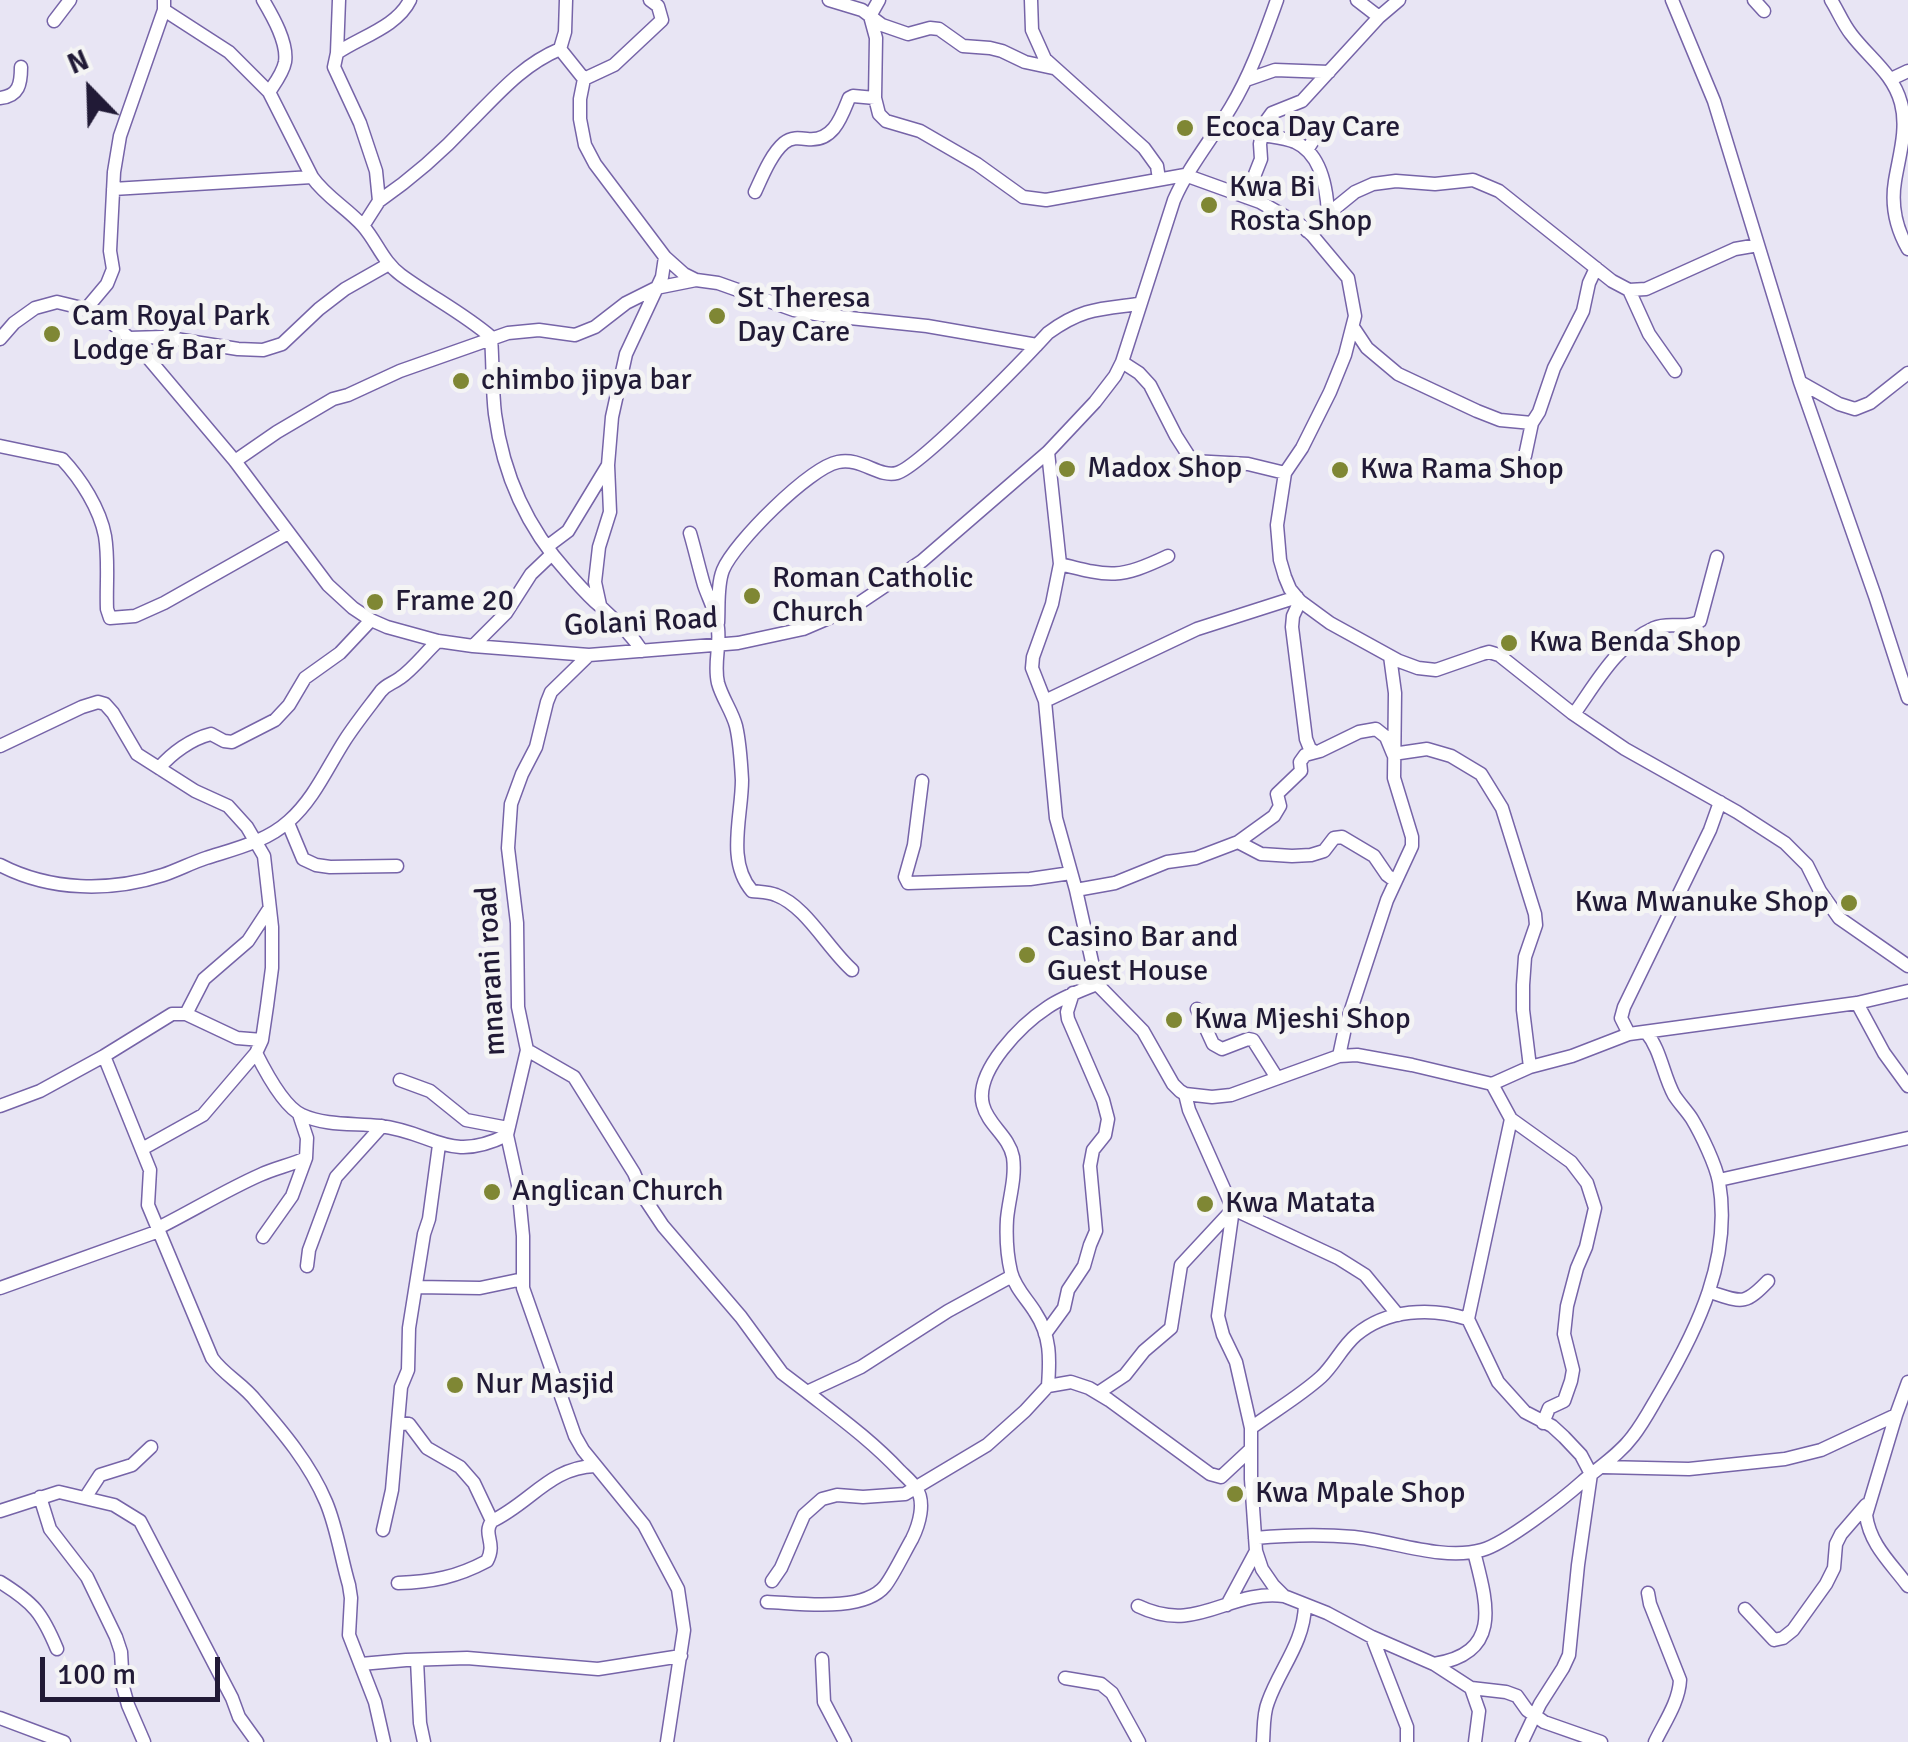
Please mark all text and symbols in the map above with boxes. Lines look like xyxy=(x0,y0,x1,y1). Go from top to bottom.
north arrow xyxy=(40,40,140,140)
text: N xyxy=(63,43,94,82)
place label: Ecoca Day Care xyxy=(1205,110,1400,146)
marker: Ecoca Day Care xyxy=(1174,117,1196,139)
place label: Kwa Bi Rosta Shop xyxy=(1229,170,1372,240)
marker: Kwa Bi Rosta Shop xyxy=(1198,194,1220,216)
place label: St Theresa Day Care xyxy=(737,281,871,352)
place label: Cam Royal Park Lodge & Bar xyxy=(72,299,270,370)
marker: St Theresa Day Care xyxy=(706,305,728,327)
marker: Cam Royal Park Lodge & Bar xyxy=(41,323,63,345)
place label: chimbo jipya bar xyxy=(481,363,691,399)
marker: chimbo jipya bar xyxy=(450,370,472,392)
place label: Madox Shop xyxy=(1087,451,1242,487)
place label: Kwa Rama Shop xyxy=(1360,452,1564,488)
marker: Madox Shop xyxy=(1056,458,1078,480)
marker: Kwa Rama Shop xyxy=(1329,459,1351,481)
place label: Roman Catholic Church xyxy=(772,561,973,632)
place label: Frame 20 xyxy=(395,584,514,620)
marker: Roman Catholic Church xyxy=(741,585,763,607)
marker: Frame 20 xyxy=(364,591,386,613)
street label: Golani Road xyxy=(563,601,719,645)
place label: Kwa Benda Shop xyxy=(1529,625,1741,661)
marker: Kwa Benda Shop xyxy=(1498,632,1520,654)
street label: mnarani road xyxy=(470,885,514,1057)
place label: Kwa Mwanuke Shop xyxy=(1574,885,1829,921)
marker: Kwa Mwanuke Shop xyxy=(1838,892,1860,914)
place label: Casino Bar and Guest House xyxy=(1047,920,1238,990)
marker: Casino Bar and Guest House xyxy=(1016,944,1038,966)
place label: Kwa Mjeshi Shop xyxy=(1194,1002,1411,1038)
marker: Kwa Mjeshi Shop xyxy=(1163,1009,1185,1031)
place label: Anglican Church xyxy=(512,1174,723,1210)
marker: Anglican Church xyxy=(481,1181,503,1203)
place label: Kwa Matata xyxy=(1225,1186,1376,1222)
marker: Kwa Matata xyxy=(1194,1193,1216,1215)
place label: Nur Masjid xyxy=(475,1367,614,1403)
marker: Nur Masjid xyxy=(444,1374,466,1396)
place label: Kwa Mpale Shop xyxy=(1255,1476,1465,1512)
marker: Kwa Mpale Shop xyxy=(1224,1483,1246,1505)
scale bar xyxy=(45,1637,225,1699)
text: 100 m xyxy=(57,1656,136,1693)

